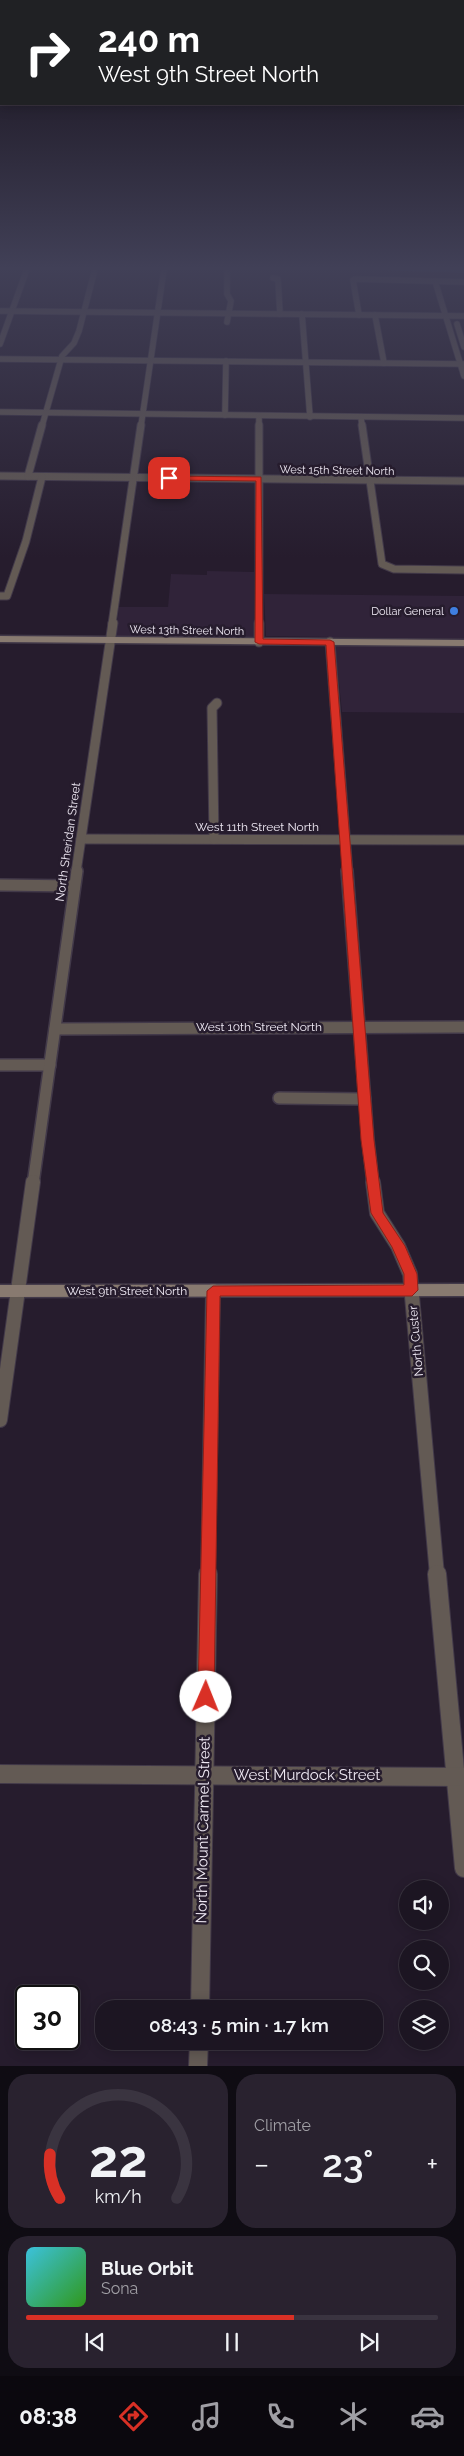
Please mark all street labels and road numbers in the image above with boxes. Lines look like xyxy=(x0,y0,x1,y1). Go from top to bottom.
street label: West 15th Street North xyxy=(279,463,395,478)
street label: West 13th Street North xyxy=(130,623,244,638)
street label: North Sheridan Street xyxy=(53,782,83,902)
street label: West 11th Street North xyxy=(195,820,319,834)
street label: West 10th Street North xyxy=(196,1020,322,1034)
street label: West 9th Street North xyxy=(67,1284,187,1298)
street label: North Custer xyxy=(406,1304,426,1377)
street label: North Mount Carmel Street xyxy=(192,1736,214,1924)
street label: West Murdock Street xyxy=(234,1766,380,1784)

